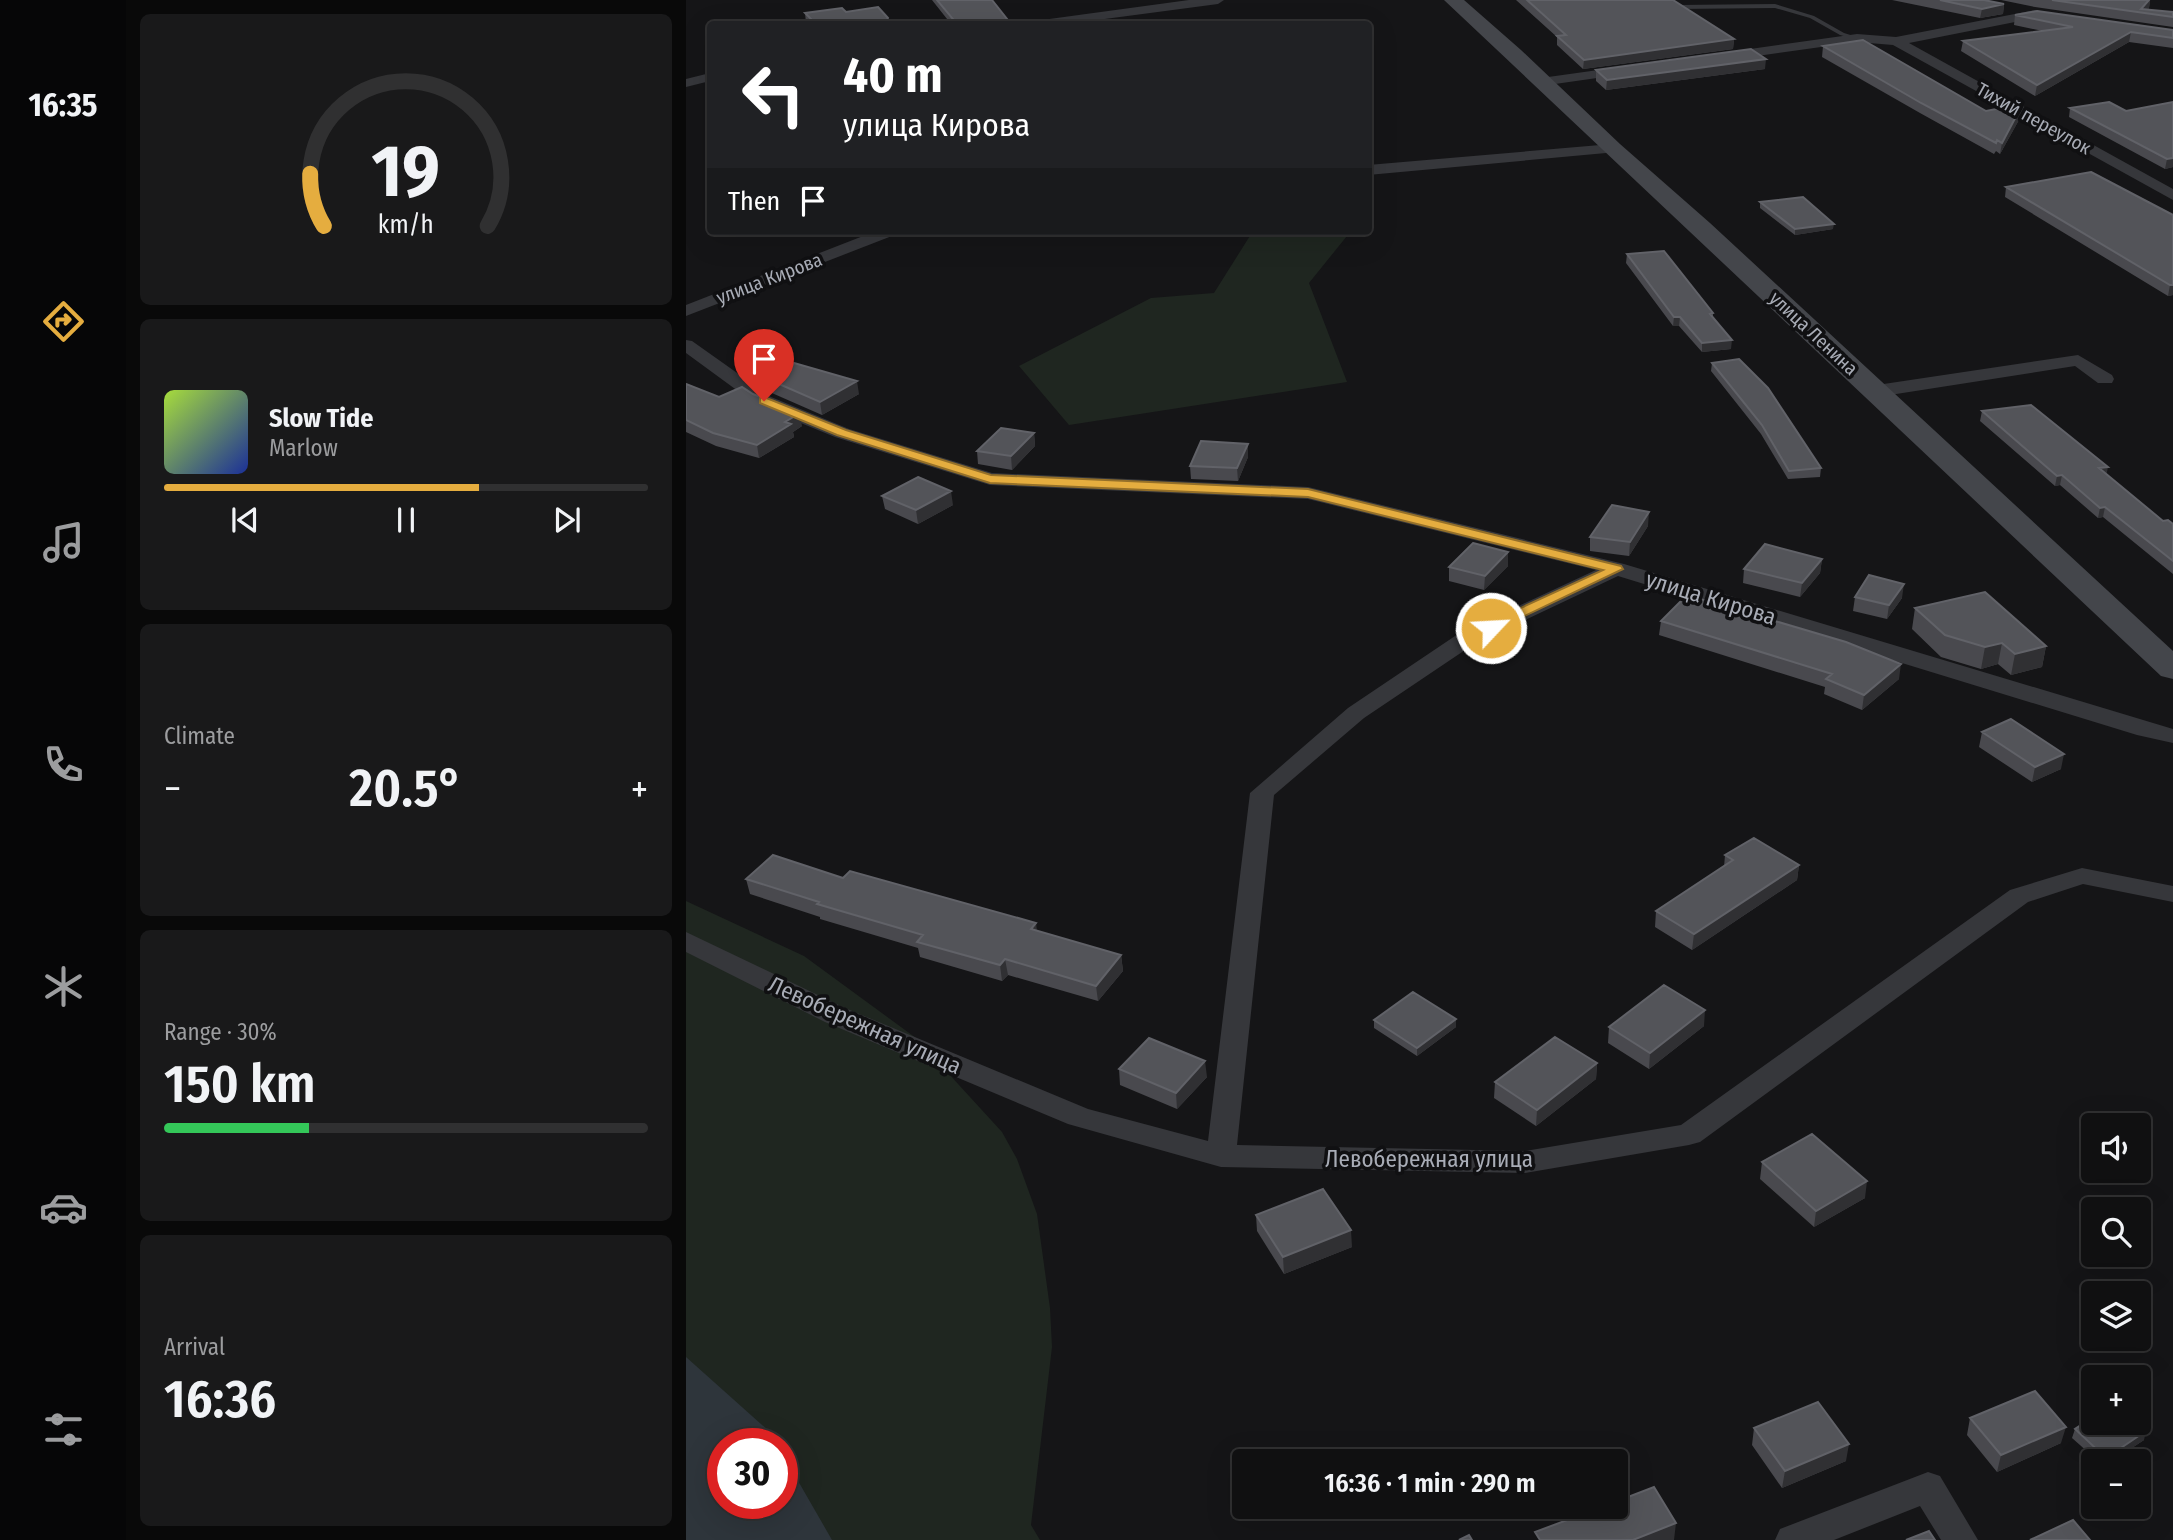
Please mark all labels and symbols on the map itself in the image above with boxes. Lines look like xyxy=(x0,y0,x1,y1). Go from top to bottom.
street label: Тихий переулок xyxy=(1972,77,2095,159)
street label: улица Кирова xyxy=(713,248,825,309)
street label: улица Ленина xyxy=(1765,287,1863,380)
pin xyxy=(734,329,794,401)
street label: улица Кирова xyxy=(1643,565,1779,631)
position arrow xyxy=(1454,591,1528,665)
street label: Левобережная улица xyxy=(764,970,966,1080)
street label: Левобережная улица xyxy=(1325,1145,1533,1173)
speed limit sign: 30 xyxy=(707,1428,798,1519)

